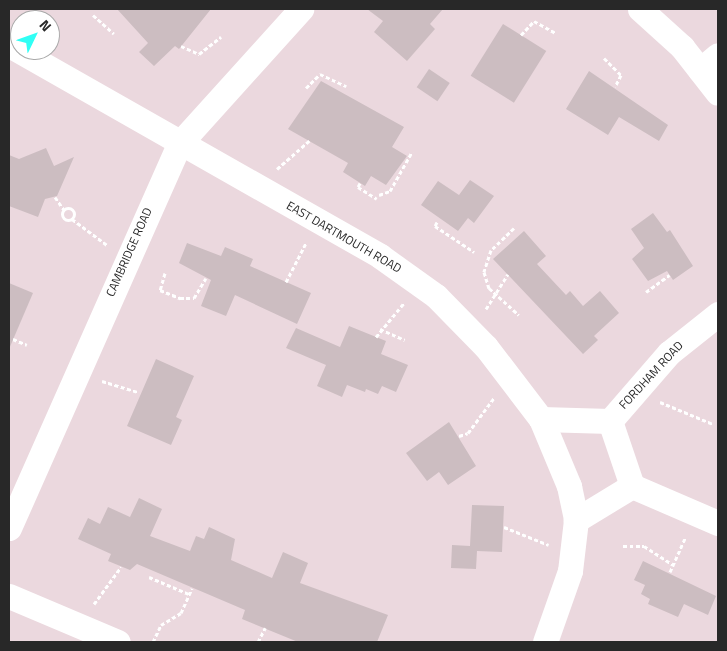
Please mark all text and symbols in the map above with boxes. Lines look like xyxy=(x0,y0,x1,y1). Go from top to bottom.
north arrow xyxy=(10,10,60,60)
text: N xyxy=(35,15,57,36)
street label: EAST DARTMOUTH ROAD xyxy=(284,198,404,276)
street label: CAMBRIDGE ROAD xyxy=(103,205,155,299)
street label: FORDHAM ROAD xyxy=(616,338,686,412)

